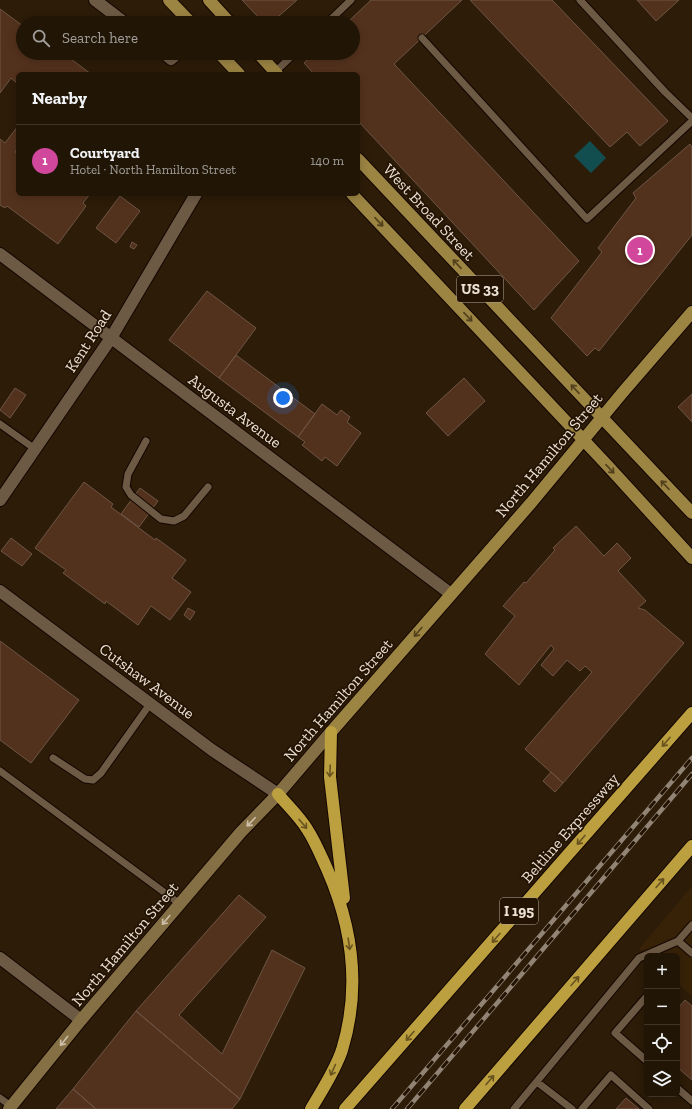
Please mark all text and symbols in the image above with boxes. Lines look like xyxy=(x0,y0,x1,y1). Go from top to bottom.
search box xyxy=(16,16,360,60)
icon: search xyxy=(30,27,52,49)
text: Search here xyxy=(62,29,138,47)
text: Nearby xyxy=(32,88,87,108)
text: Courtyard xyxy=(70,144,139,162)
text: 1 xyxy=(42,153,48,168)
text: 140 m xyxy=(310,153,344,168)
street label: West Broad Street xyxy=(379,160,479,264)
text: Hotel · North Hamilton Street xyxy=(70,162,236,177)
one-way arrow xyxy=(374,217,384,227)
pin: 1 xyxy=(627,235,653,265)
one-way arrow xyxy=(452,259,462,269)
road number: US 33 xyxy=(457,276,503,302)
street label: Kent Road xyxy=(61,306,115,376)
one-way arrow xyxy=(463,312,473,322)
street label: Augusta Avenue xyxy=(185,370,285,452)
one-way arrow xyxy=(570,384,580,394)
your location xyxy=(273,388,293,408)
street label: North Hamilton Street xyxy=(492,389,606,521)
one-way arrow xyxy=(606,464,615,474)
one-way arrow xyxy=(660,480,670,490)
one-way arrow xyxy=(414,627,423,637)
street label: North Hamilton Street xyxy=(280,635,396,765)
street label: Cutshaw Avenue xyxy=(96,639,198,723)
one-way arrow xyxy=(662,737,671,747)
one-way arrow xyxy=(326,764,334,777)
street label: Beltline Expressway xyxy=(517,769,623,887)
one-way arrow xyxy=(246,817,255,827)
one-way arrow xyxy=(298,818,307,829)
one-way arrow xyxy=(576,835,586,845)
street label: North Hamilton Street xyxy=(68,878,182,1010)
one-way arrow xyxy=(656,878,665,888)
road number: I 195 xyxy=(500,898,538,924)
one-way arrow xyxy=(161,915,170,926)
one-way arrow xyxy=(491,933,500,943)
one-way arrow xyxy=(345,937,353,950)
map controls xyxy=(644,953,680,1097)
button: + xyxy=(644,953,680,989)
one-way arrow xyxy=(571,976,580,987)
button: − xyxy=(644,989,680,1025)
button: locate xyxy=(644,1025,680,1061)
one-way arrow xyxy=(405,1030,414,1041)
one-way arrow xyxy=(59,1036,68,1047)
button: layers xyxy=(644,1061,680,1097)
one-way arrow xyxy=(328,1064,336,1076)
one-way arrow xyxy=(486,1074,495,1085)

